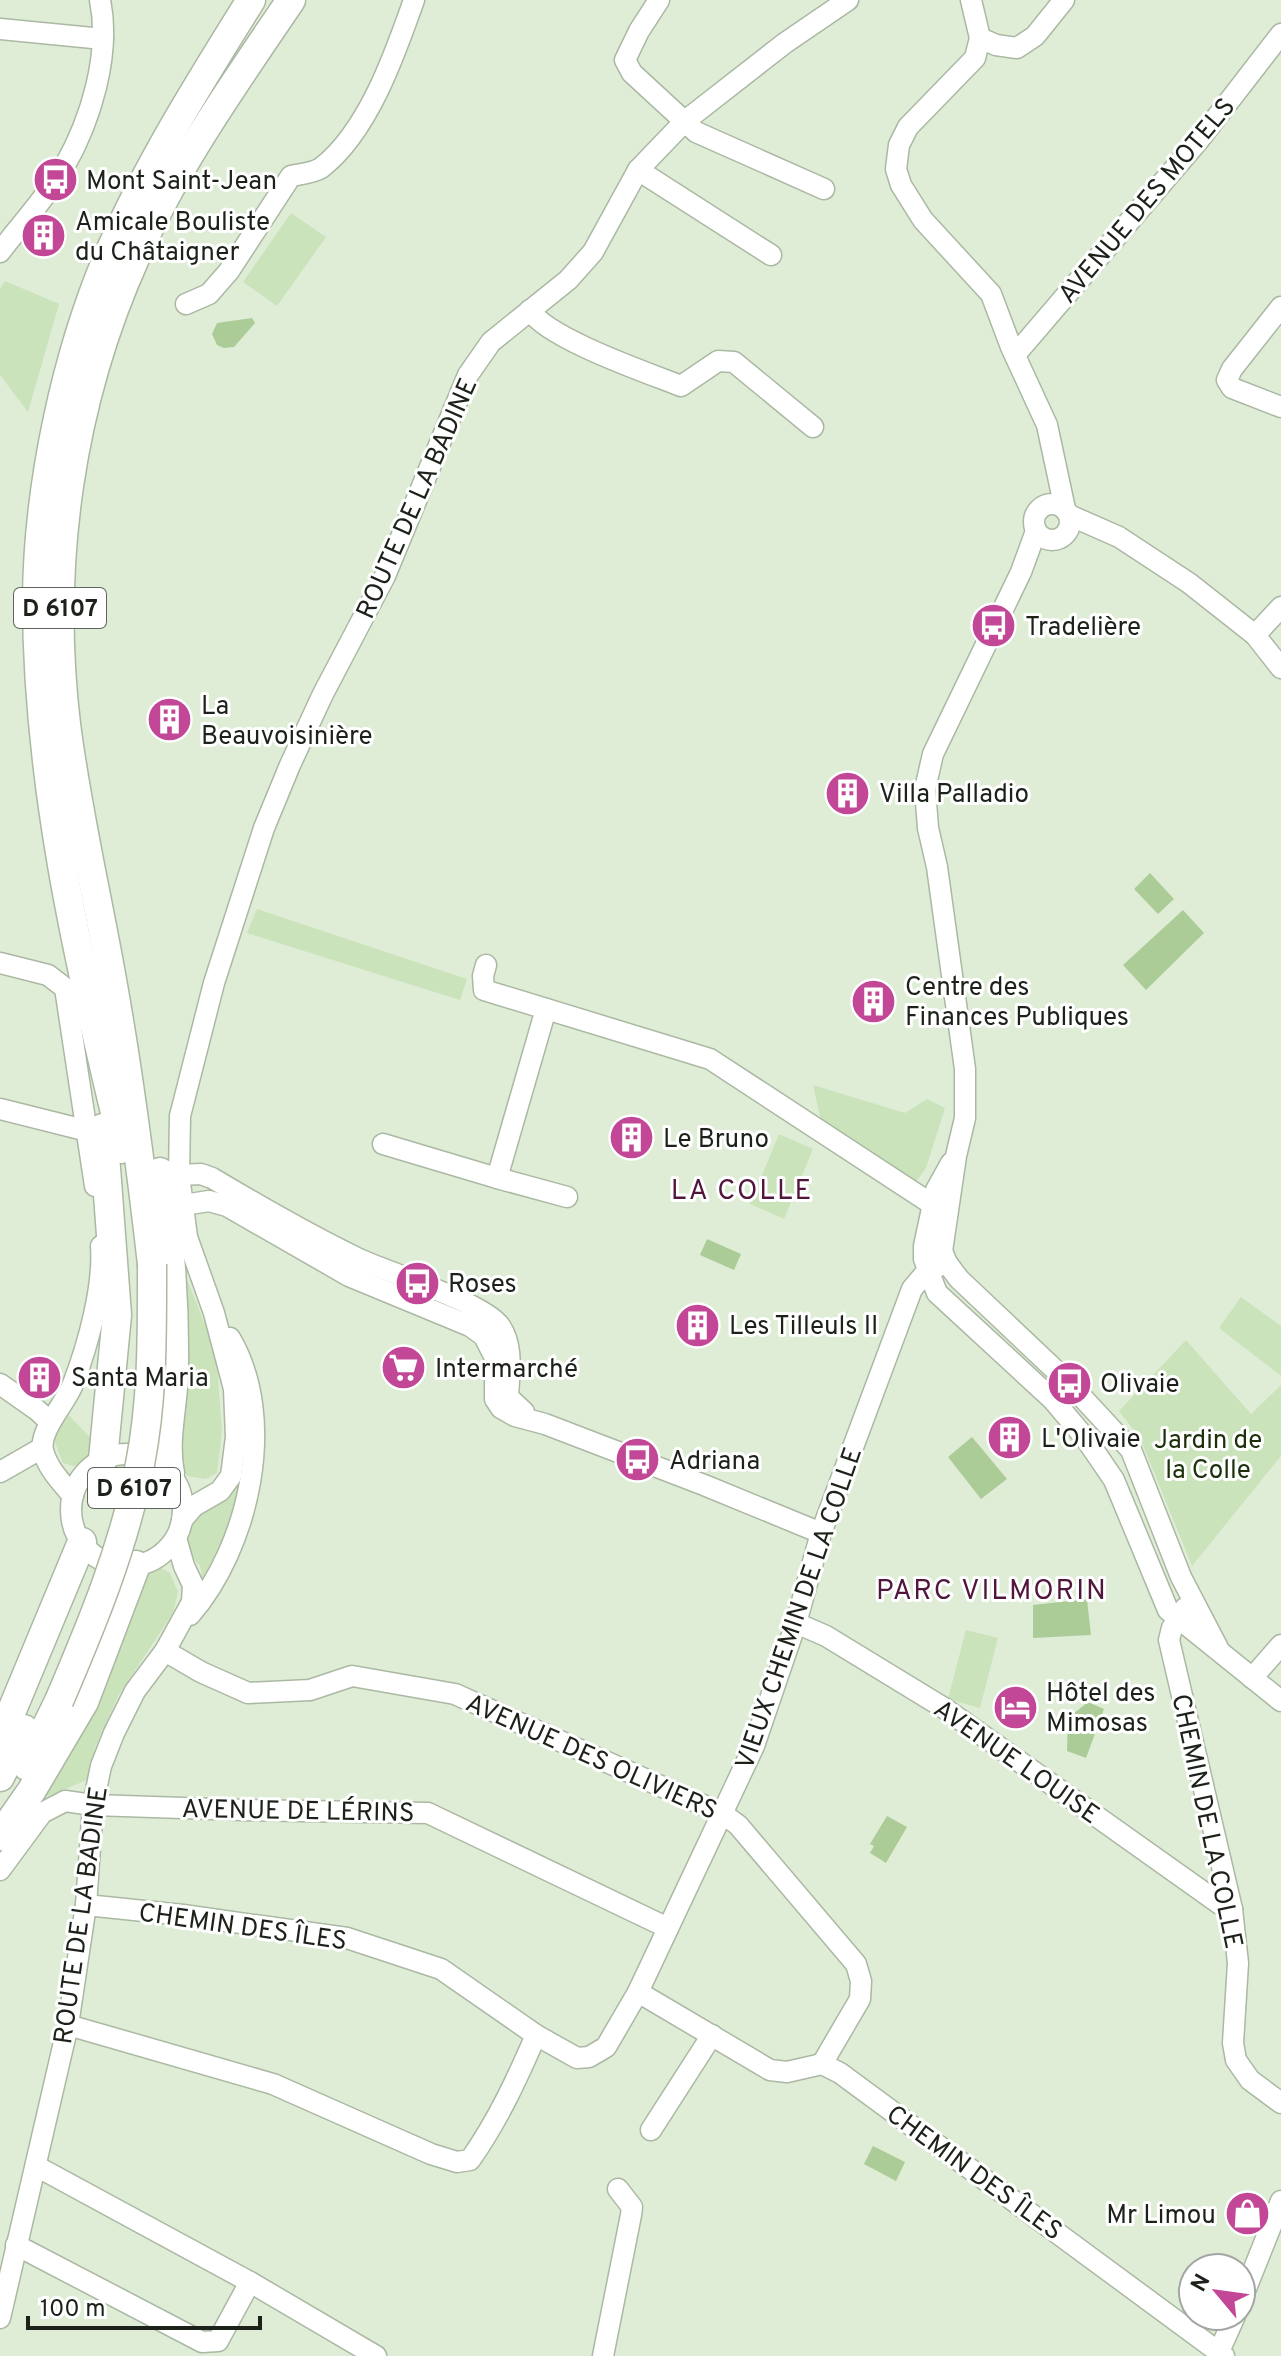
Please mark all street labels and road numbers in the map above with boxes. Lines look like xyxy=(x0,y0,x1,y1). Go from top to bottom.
street label: AVENUE DES MOTELS xyxy=(1052,92,1244,311)
street label: ROUTE DE LA BADINE xyxy=(350,373,486,625)
road number: D 6107 xyxy=(14,588,106,628)
street label: VIEUX CHEMIN DE LA COLLE xyxy=(730,1443,871,1774)
road number: D 6107 xyxy=(88,1468,180,1508)
street label: AVENUE DES OLIVIERS xyxy=(460,1688,722,1829)
street label: CHEMIN DE LA COLLE xyxy=(1162,1691,1249,1952)
street label: AVENUE LOUISE xyxy=(926,1694,1105,1833)
street label: ROUTE DE LA BADINE xyxy=(48,1784,117,2046)
street label: AVENUE DE LÉRINS xyxy=(181,1792,415,1831)
street label: CHEMIN DES ÎLES xyxy=(136,1896,349,1959)
street label: CHEMIN DES ÎLES xyxy=(879,2097,1069,2249)

